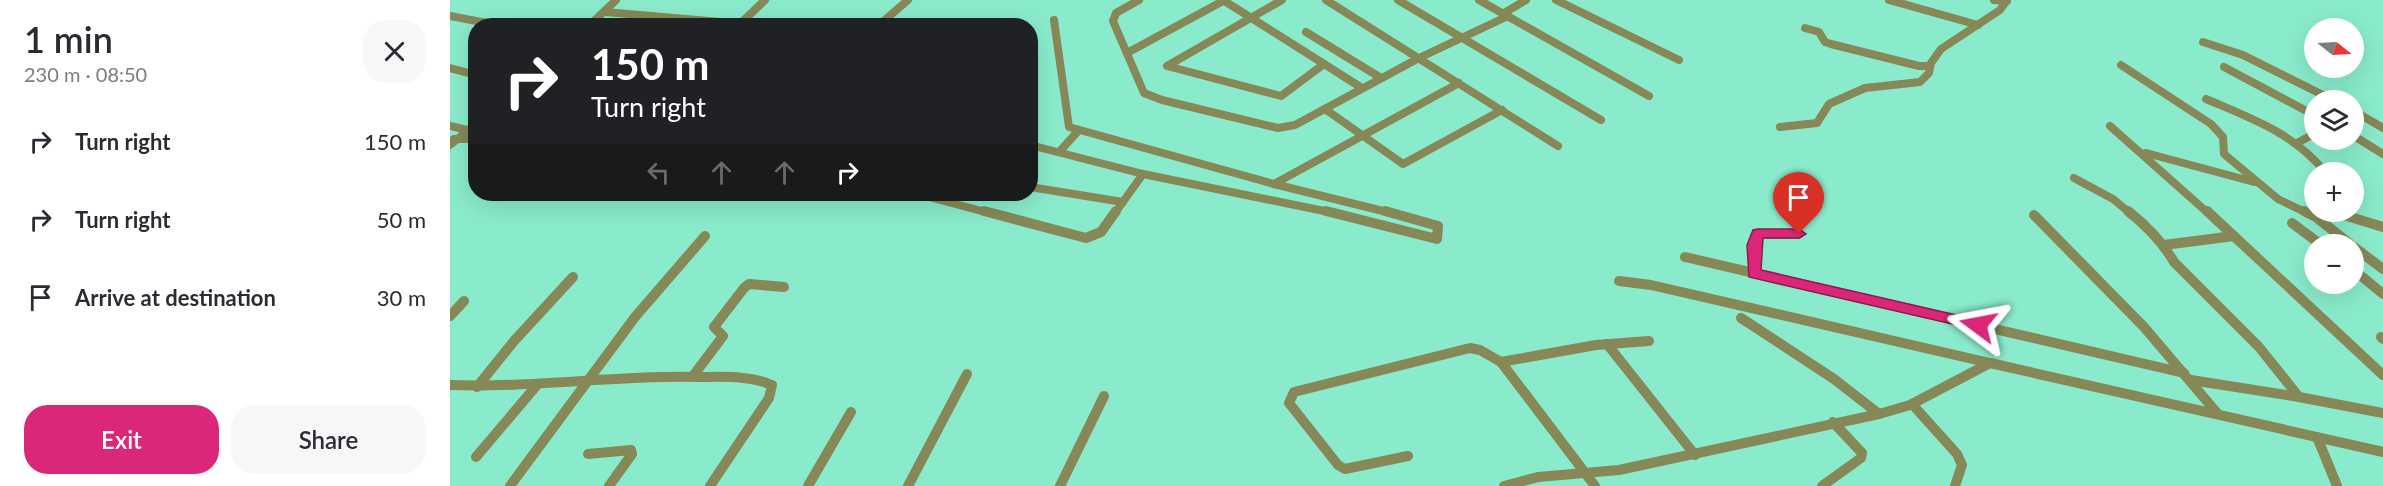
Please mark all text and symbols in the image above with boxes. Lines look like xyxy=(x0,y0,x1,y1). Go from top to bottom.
text: 1 min xyxy=(24,17,113,61)
north arrow xyxy=(2304,18,2364,78)
map controls xyxy=(2304,18,2364,294)
button: close xyxy=(363,20,426,83)
text: 150 m xyxy=(591,39,709,89)
icon: right xyxy=(492,42,570,120)
text: 230 m · 08:50 xyxy=(24,62,147,86)
text: Turn right xyxy=(591,90,706,123)
button: layers xyxy=(2304,90,2364,150)
icon: right xyxy=(24,125,57,158)
text: Turn right xyxy=(75,128,170,155)
text: 150 m xyxy=(364,128,426,155)
icon: left xyxy=(642,156,675,189)
icon: ahead xyxy=(705,156,738,189)
icon: ahead xyxy=(768,156,801,189)
icon: right xyxy=(831,156,864,189)
button: + xyxy=(2304,162,2364,222)
pin xyxy=(1773,172,1824,234)
icon: arrive xyxy=(1782,181,1815,214)
icon: right xyxy=(24,203,57,236)
text: Turn right xyxy=(75,206,170,233)
text: 50 m xyxy=(377,206,426,233)
button: − xyxy=(2304,234,2364,294)
icon: arrive xyxy=(24,281,57,314)
text: Arrive at destination xyxy=(75,284,276,311)
text: 30 m xyxy=(377,284,426,311)
position arrow xyxy=(1946,293,2010,357)
button: Exit xyxy=(24,405,219,474)
button: Share xyxy=(231,405,426,474)

